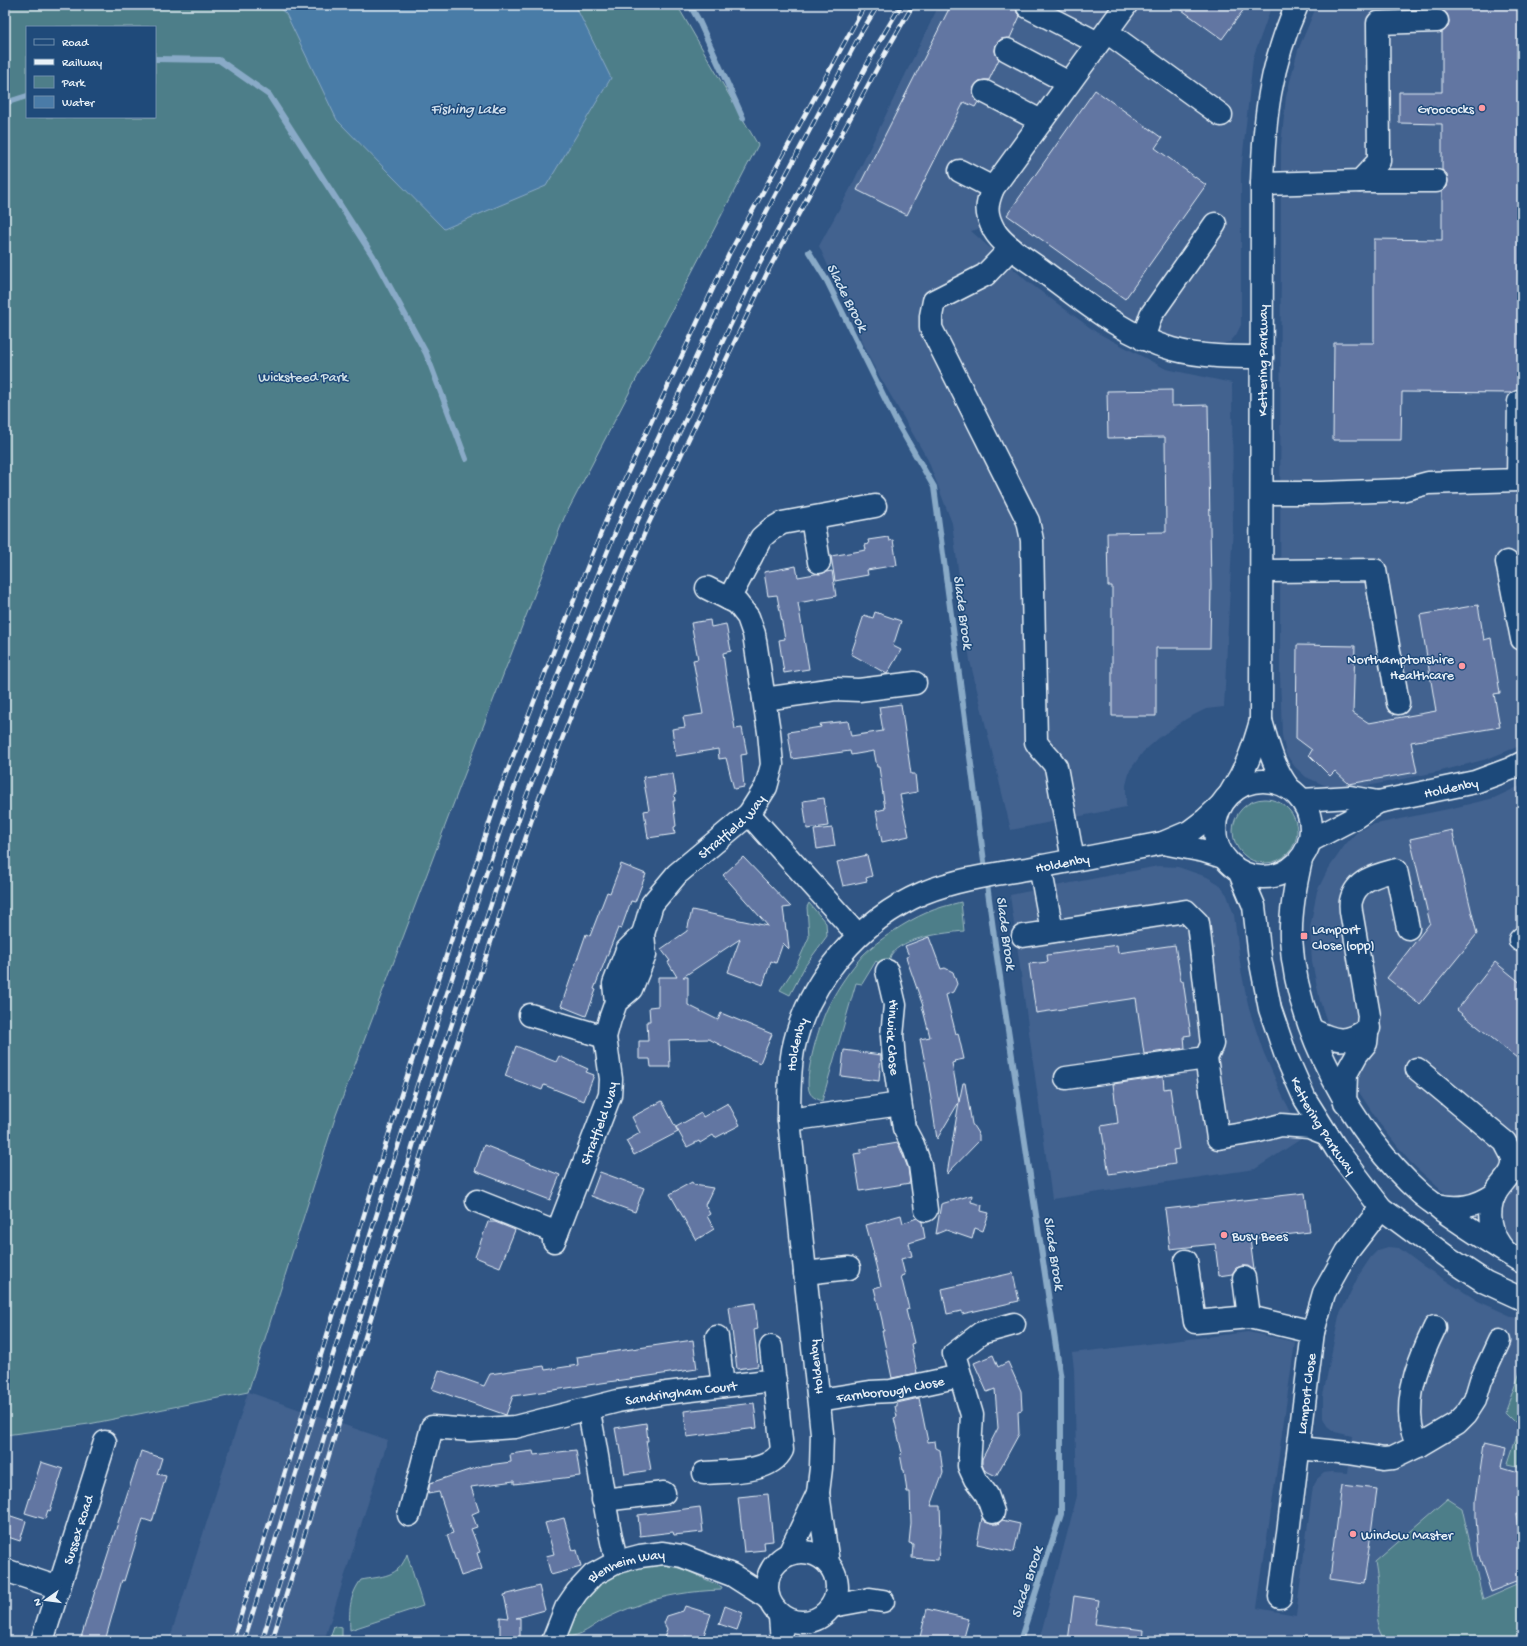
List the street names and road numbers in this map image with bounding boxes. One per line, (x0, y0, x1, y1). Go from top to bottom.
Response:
street label: Kettering Parkway (1256, 304, 1273, 416)
street label: Holdenby (1423, 776, 1480, 803)
street label: Stratfield Way (696, 792, 770, 864)
street label: Holdenby (1034, 851, 1091, 878)
street label: Hinwick Close (881, 998, 902, 1077)
street label: Holdenby (784, 1016, 813, 1072)
street label: Kettering Parkway (1285, 1075, 1359, 1179)
street label: Stratfield Way (578, 1082, 622, 1168)
street label: Holdenby (806, 1339, 829, 1395)
street label: Lamport Close (1294, 1352, 1321, 1435)
street label: Farnborough Close (834, 1374, 947, 1408)
street label: Sandringham Court (624, 1378, 739, 1411)
street label: Sussex Road (61, 1492, 99, 1567)
street label: Blenheim Way (584, 1547, 666, 1588)

